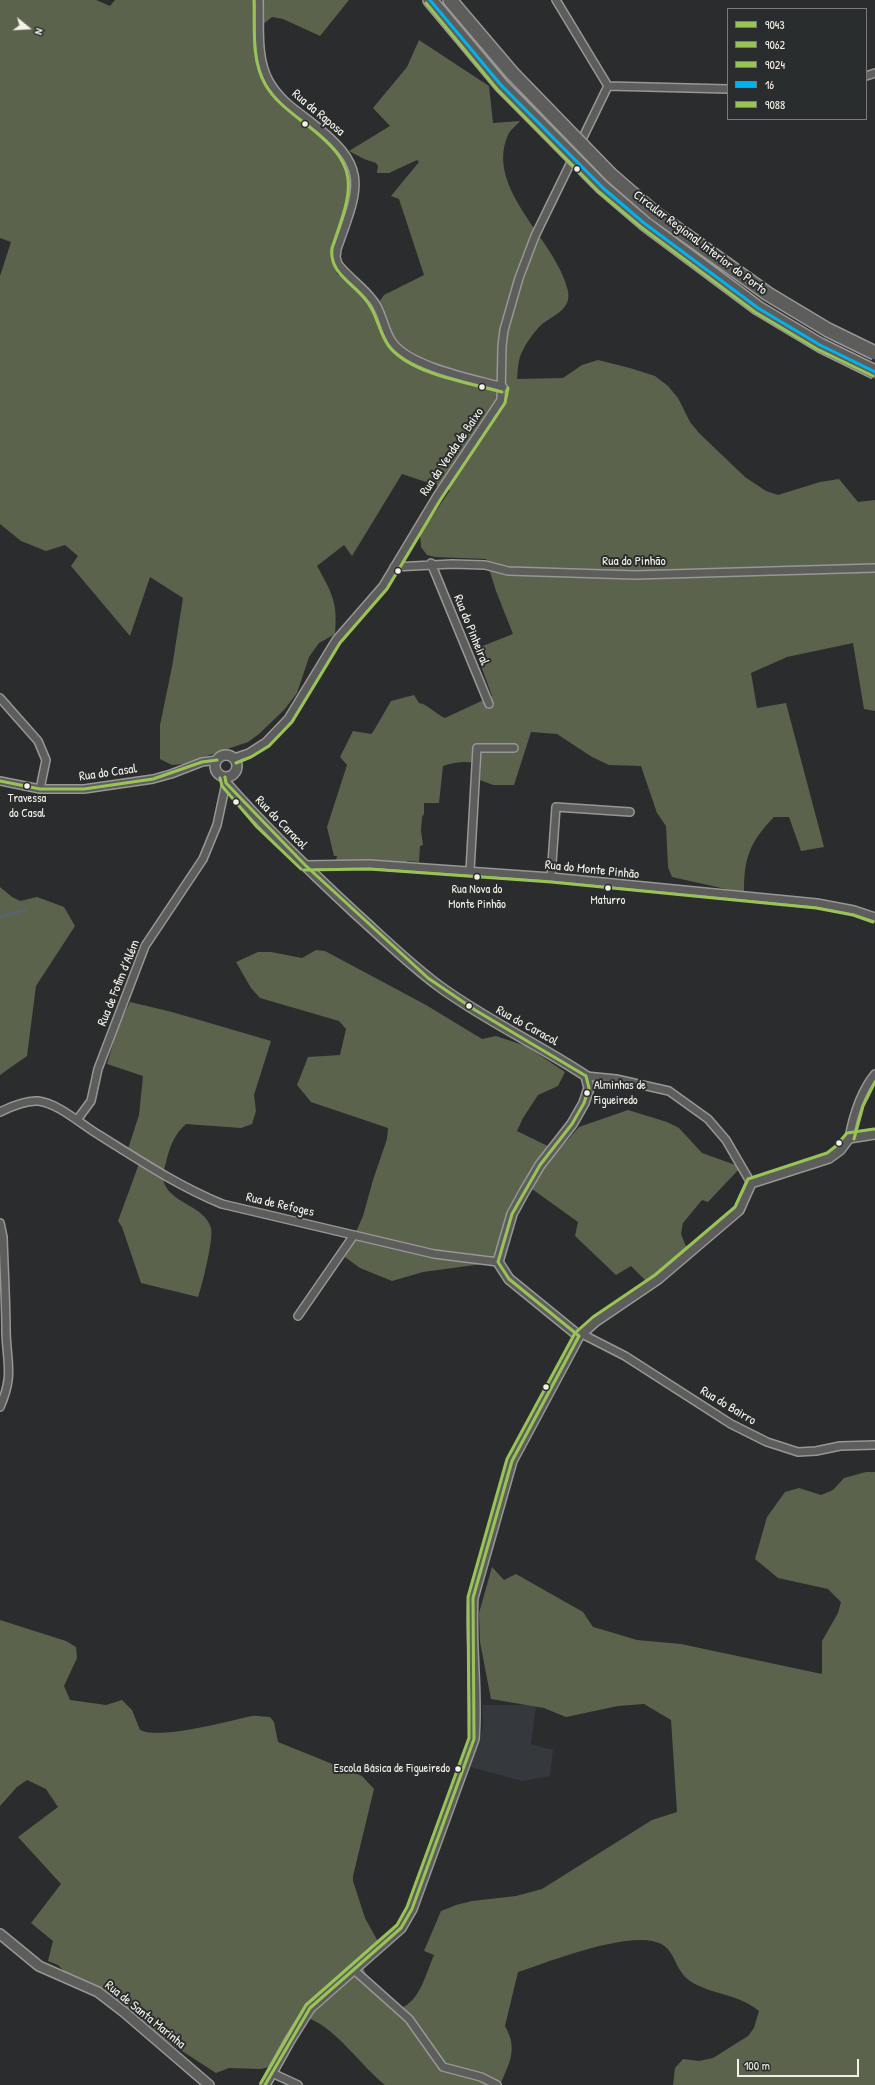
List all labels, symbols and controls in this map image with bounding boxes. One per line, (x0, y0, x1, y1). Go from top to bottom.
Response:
north arrow (8, 8, 48, 48)
legend (727, 8, 867, 120)
text: 9043 (765, 16, 785, 33)
text: N (32, 27, 47, 37)
text: 9062 (765, 36, 785, 53)
text: 9024 (765, 56, 785, 73)
text: 16 (765, 76, 774, 93)
street label: Rua da Raposa (288, 86, 348, 140)
text: 9088 (765, 96, 785, 113)
unlabelled marker (300, 119, 310, 129)
unlabelled marker (572, 164, 582, 174)
street label: Circular Regional Interior do Porto (630, 188, 770, 298)
unlabelled marker (477, 382, 487, 392)
street label: Rua da Venda de Baixo (417, 405, 487, 499)
street label: Rua do Pinhão (602, 554, 666, 570)
unlabelled marker (393, 566, 403, 576)
street label: Rua do Pinheiral (450, 592, 492, 668)
street label: Rua do Casal (78, 761, 138, 785)
marker: Travessa do Casal (22, 781, 32, 791)
place label: Travessa do Casal (8, 792, 46, 820)
street label: Rua do Caracol (252, 793, 310, 853)
unlabelled marker (231, 797, 241, 807)
street label: Rua do Monte Pinhão (544, 857, 640, 883)
marker: Rua Nova do Monte Pinhão (472, 872, 482, 882)
place label: Rua Nova do Monte Pinhão (448, 883, 506, 911)
marker: Maturro (603, 883, 613, 893)
place label: Maturro (591, 894, 625, 908)
street label: Rua de Fofim d´Além (95, 938, 143, 1028)
unlabelled marker (464, 1001, 474, 1011)
street label: Rua do Caracol (493, 1003, 561, 1049)
place label: Alminhas de Figueiredo (594, 1079, 646, 1107)
marker: Alminhas de Figueiredo (582, 1088, 592, 1098)
unlabelled marker (834, 1138, 844, 1148)
street label: Rua de Refoges (244, 1190, 316, 1220)
unlabelled marker (541, 1382, 551, 1392)
street label: Rua do Bairro (697, 1383, 759, 1429)
place label: Escola Básica de Figueiredo (334, 1762, 450, 1776)
marker: Escola Básica de Figueiredo (453, 1764, 463, 1774)
street label: Rua de Santa Marinha (102, 1978, 188, 2052)
scale bar (739, 2051, 861, 2077)
text: 100 m (744, 2057, 770, 2074)

